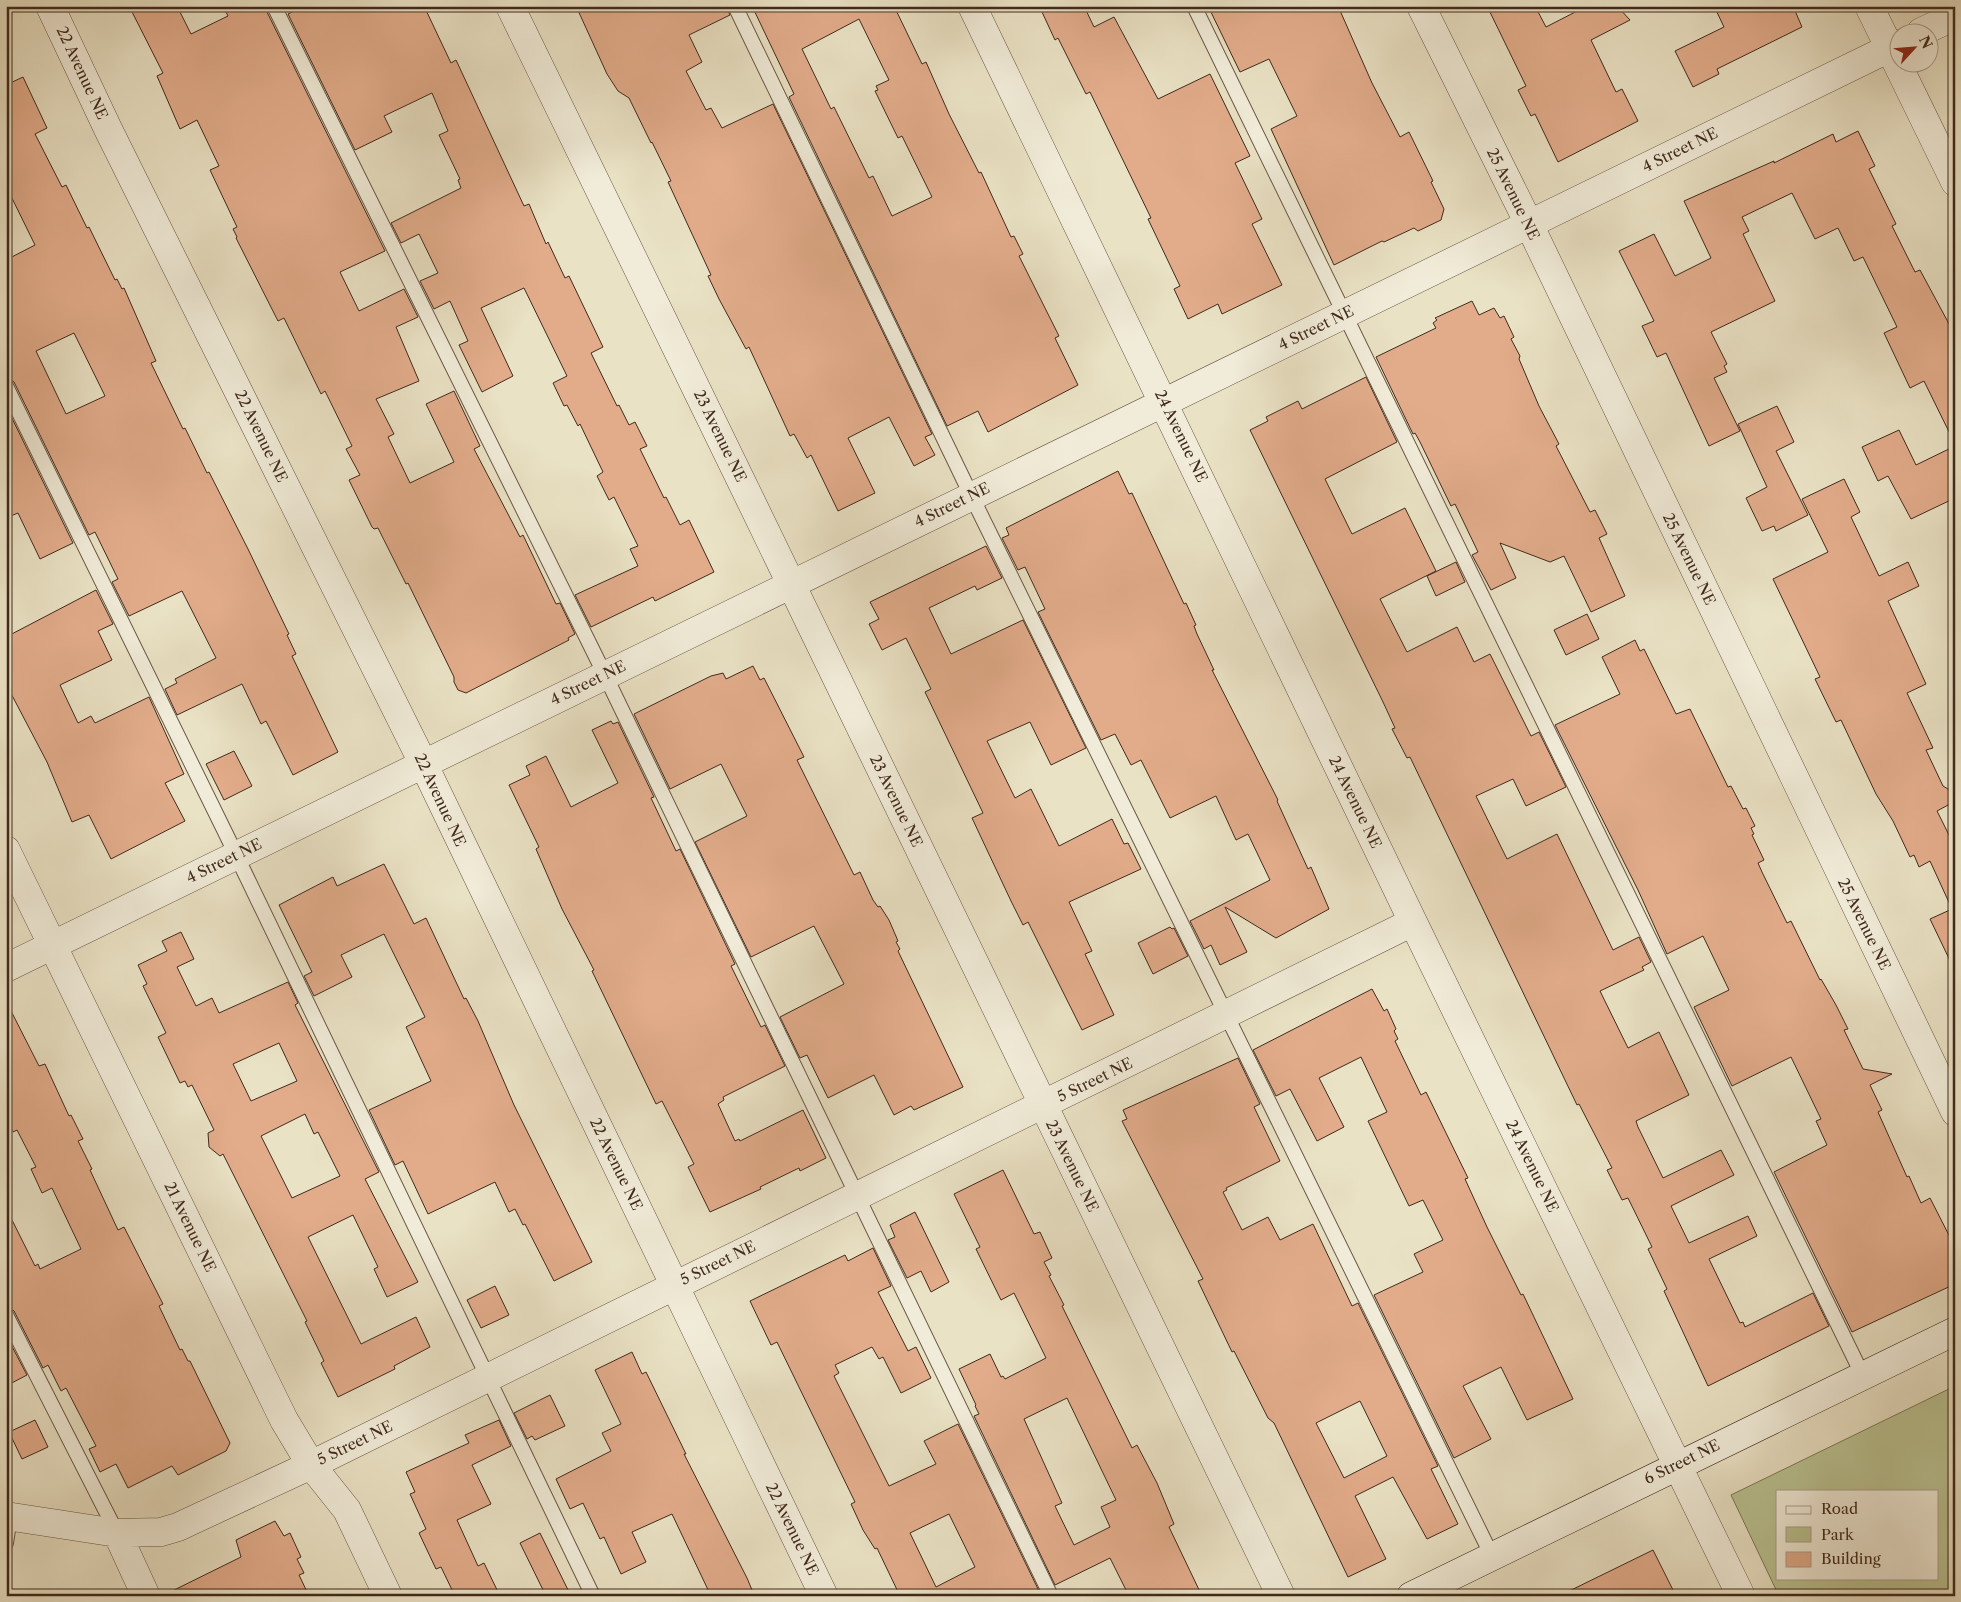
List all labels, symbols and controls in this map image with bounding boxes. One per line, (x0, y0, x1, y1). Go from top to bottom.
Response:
north arrow (1888, 22, 1938, 72)
street label: 22 Avenue NE (53, 23, 112, 122)
text: N (1915, 33, 1936, 52)
street label: 4 Street NE (1639, 123, 1721, 176)
street label: 25 Avenue NE (1483, 145, 1544, 243)
street label: 4 Street NE (1275, 301, 1357, 354)
street label: 22 Avenue NE (231, 386, 292, 485)
street label: 24 Avenue NE (1151, 386, 1212, 485)
street label: 23 Avenue NE (690, 387, 751, 485)
street label: 4 Street NE (911, 478, 993, 531)
street label: 25 Avenue NE (1659, 510, 1720, 608)
street label: 4 Street NE (547, 656, 629, 709)
street label: 22 Avenue NE (411, 750, 470, 849)
street label: 23 Avenue NE (866, 752, 927, 850)
street label: 24 Avenue NE (1325, 752, 1386, 851)
street label: 4 Street NE (183, 834, 265, 887)
street label: 25 Avenue NE (1834, 875, 1895, 973)
street label: 5 Street NE (1054, 1053, 1136, 1106)
street label: 22 Avenue NE (586, 1114, 647, 1213)
street label: 24 Avenue NE (1502, 1116, 1563, 1215)
street label: 23 Avenue NE (1042, 1117, 1103, 1215)
street label: 21 Avenue NE (160, 1178, 221, 1275)
street label: 5 Street NE (677, 1236, 759, 1289)
street label: 5 Street NE (314, 1416, 396, 1469)
street label: 6 Street NE (1641, 1435, 1723, 1488)
street label: 22 Avenue NE (762, 1479, 823, 1578)
legend (1776, 1490, 1938, 1580)
text: Road (1821, 1499, 1858, 1518)
text: Park (1821, 1525, 1855, 1544)
text: Building (1821, 1549, 1881, 1568)

